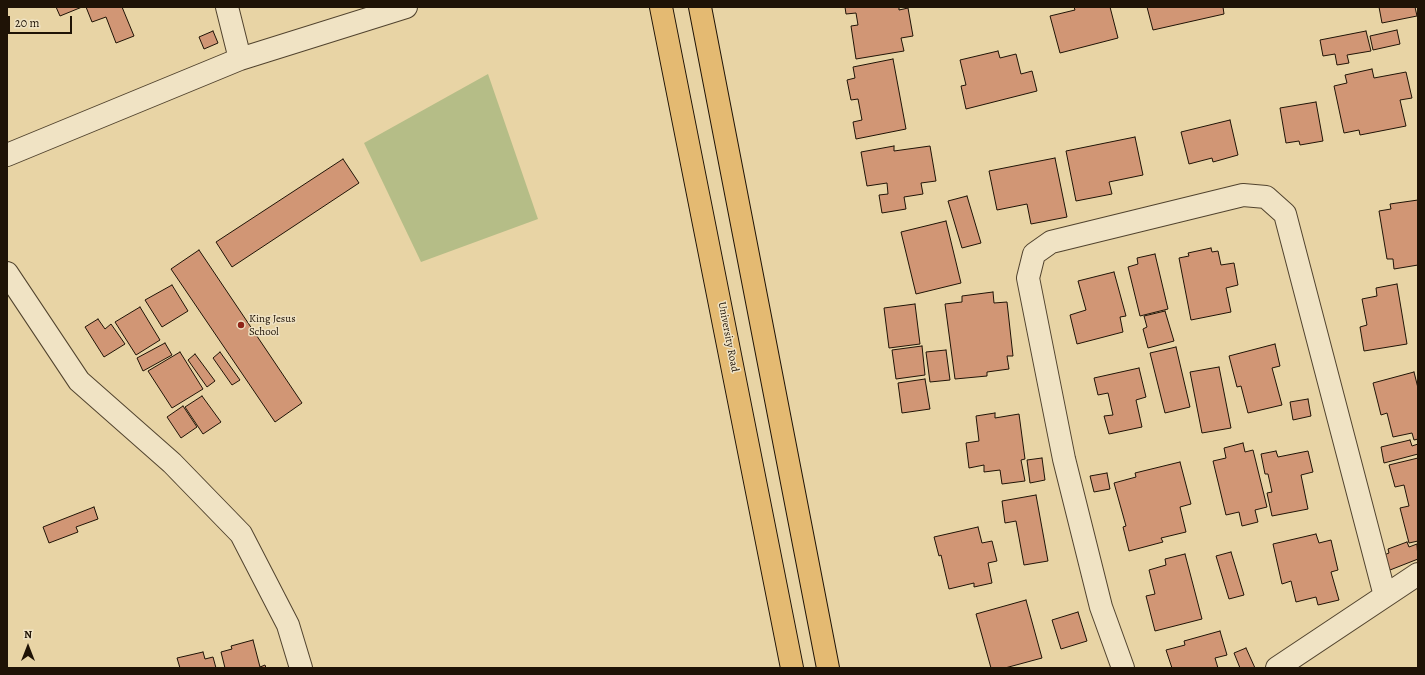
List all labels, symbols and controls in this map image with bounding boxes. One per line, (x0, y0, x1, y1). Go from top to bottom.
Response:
scale bar (10, 8, 74, 34)
text: 20 m (15, 15, 39, 31)
street label: University Road (715, 301, 741, 373)
place label: King Jesus School (249, 312, 296, 338)
marker: King Jesus School (236, 320, 246, 330)
north arrow (8, 627, 48, 667)
text: N (24, 627, 32, 642)

